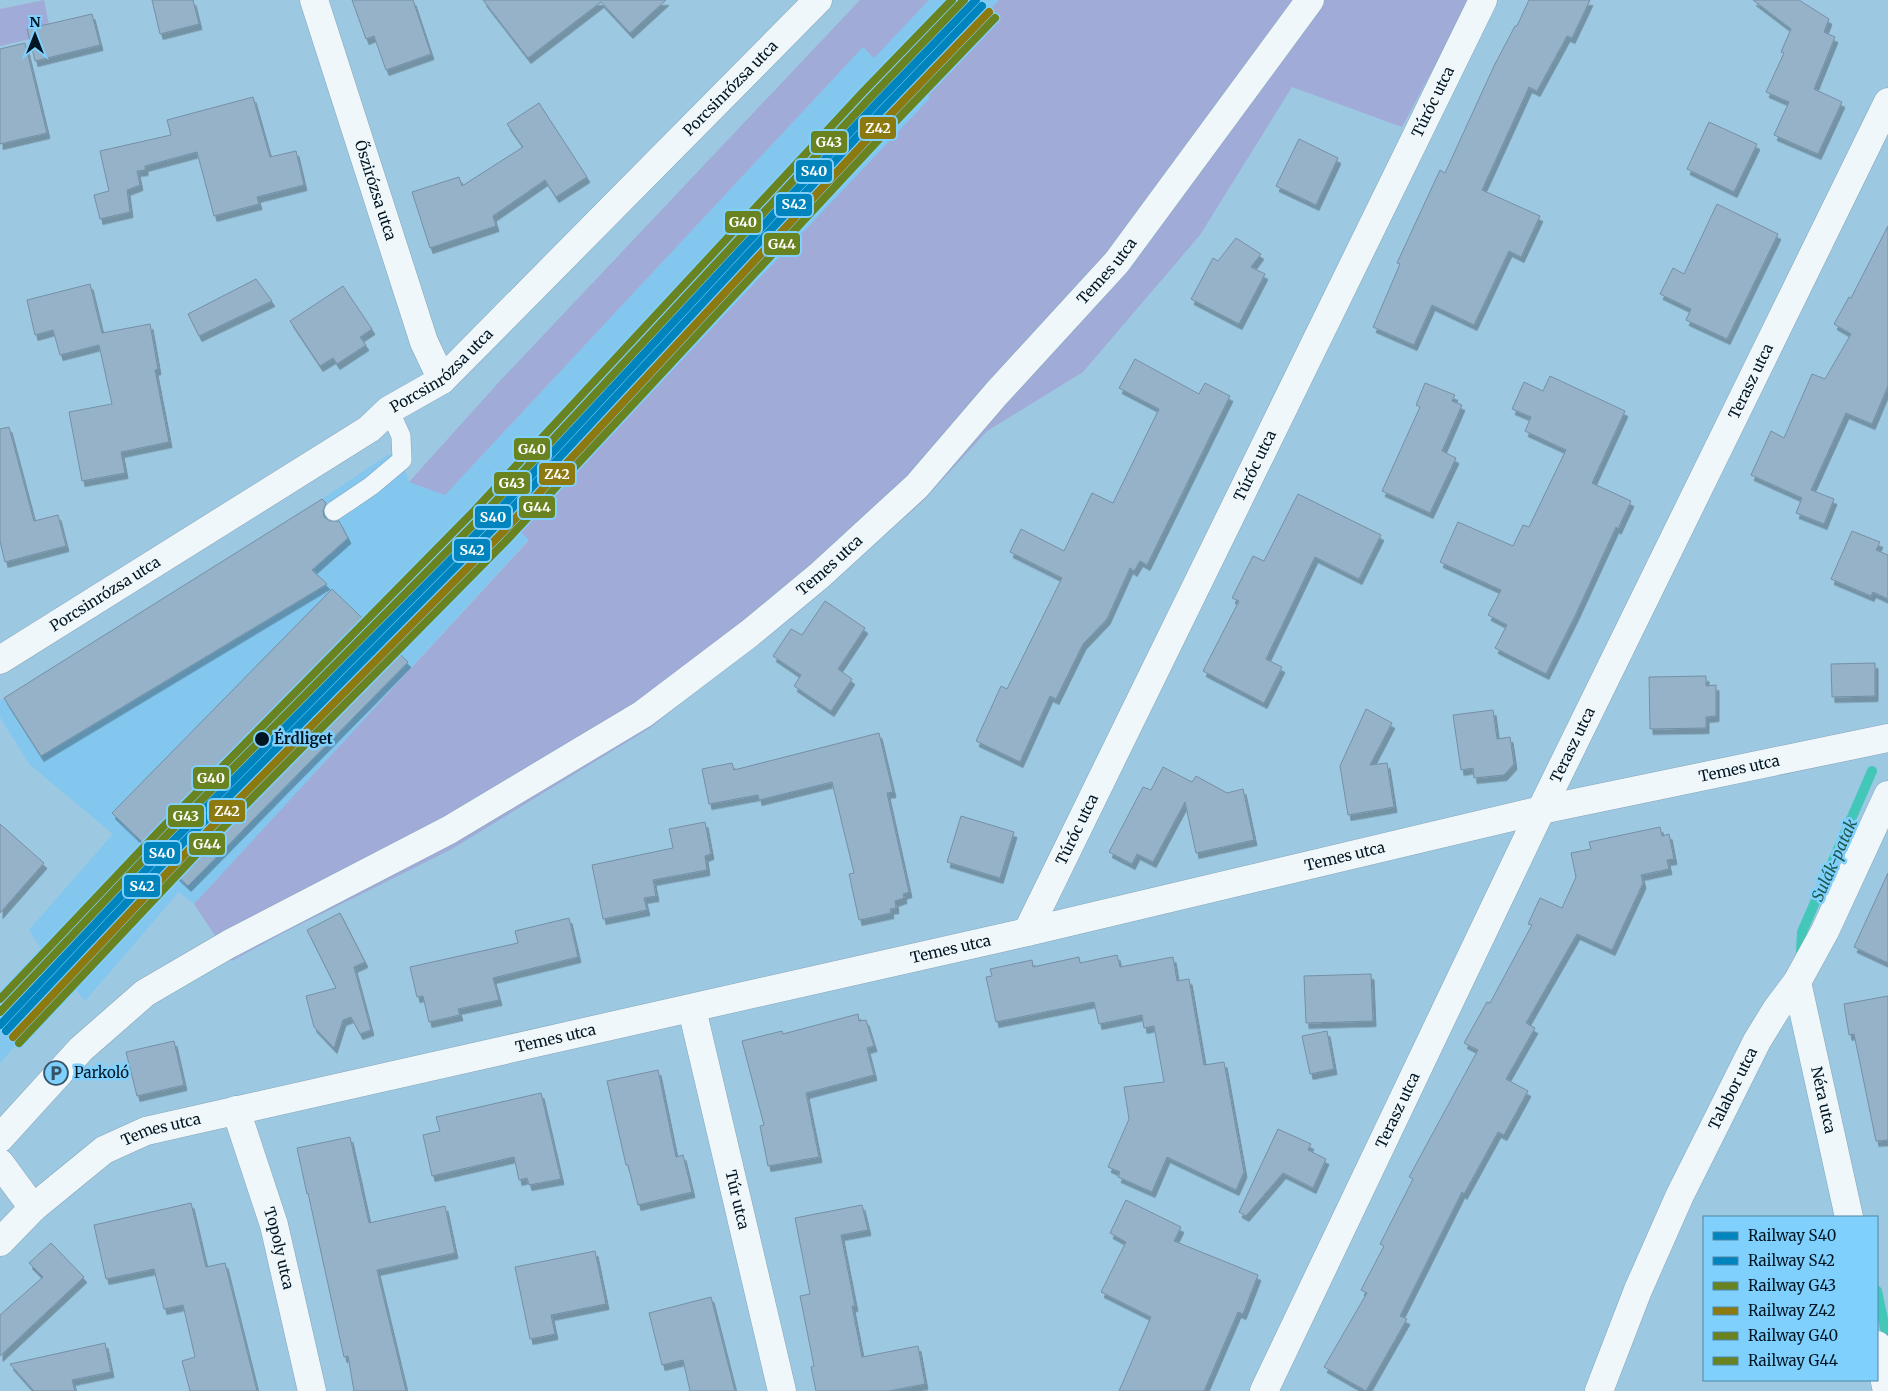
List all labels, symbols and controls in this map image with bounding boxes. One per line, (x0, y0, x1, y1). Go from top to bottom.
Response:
north arrow (10, 10, 60, 60)
text: N (29, 13, 41, 31)
street label: Porcsinrózsa utca (679, 36, 782, 140)
street label: Túróc utca (1407, 63, 1458, 140)
line badge: Z42 (859, 116, 897, 140)
text: Z42 (865, 119, 891, 137)
line badge: G43 (810, 130, 848, 154)
text: G43 (816, 133, 842, 151)
street label: Őszirózsa utca (351, 137, 401, 243)
line badge: S40 (795, 159, 833, 183)
text: S40 (801, 162, 827, 180)
line badge: S42 (775, 193, 813, 217)
text: S42 (781, 195, 807, 213)
line badge: G40 (724, 210, 762, 234)
text: G40 (729, 213, 757, 231)
line badge: G44 (763, 232, 801, 256)
street label: Temes utca (1073, 234, 1141, 308)
text: G44 (768, 235, 796, 253)
street label: Porcsinrózsa utca (386, 324, 497, 417)
street label: Terasz utca (1724, 340, 1777, 422)
street label: Túróc utca (1229, 427, 1280, 504)
line badge: G40 (513, 437, 551, 461)
text: G40 (518, 440, 546, 458)
line badge: Z42 (538, 462, 576, 486)
text: Z42 (544, 465, 570, 483)
line badge: G43 (493, 471, 531, 495)
text: G43 (499, 474, 525, 492)
line badge: G44 (518, 495, 556, 519)
text: G44 (523, 498, 551, 516)
line badge: S40 (474, 505, 512, 529)
text: S40 (480, 508, 506, 526)
street label: Temes utca (792, 531, 866, 600)
line badge: S42 (453, 538, 491, 562)
text: S42 (459, 541, 485, 559)
street label: Porcsinrózsa utca (46, 552, 164, 636)
street label: Terasz utca (1546, 704, 1599, 786)
place label: Érdliget (274, 728, 333, 748)
marker: Érdliget (253, 730, 271, 748)
street label: Temes utca (1697, 751, 1781, 786)
line badge: G40 (192, 766, 230, 790)
text: G40 (197, 769, 225, 787)
street label: Túróc utca (1051, 791, 1102, 868)
line badge: Z42 (208, 799, 246, 823)
text: Z42 (214, 802, 240, 820)
line badge: G43 (167, 804, 205, 828)
text: G43 (173, 807, 199, 825)
water label: Sulák-patak (1807, 816, 1861, 904)
line badge: G44 (188, 832, 226, 856)
text: G44 (193, 835, 221, 853)
street label: Temes utca (1303, 837, 1387, 875)
line badge: S40 (143, 841, 181, 865)
text: S40 (149, 844, 175, 862)
line badge: S42 (123, 874, 161, 898)
text: S42 (129, 877, 155, 895)
street label: Temes utca (908, 930, 993, 967)
street label: Temes utca (513, 1020, 597, 1056)
street label: Talabor utca (1704, 1044, 1761, 1133)
parking icon: Parkoló (43, 1060, 69, 1086)
place label: Parkoló (74, 1063, 129, 1082)
street label: Néra utca (1807, 1065, 1840, 1135)
street label: Terasz utca (1371, 1069, 1424, 1151)
street label: Temes utca (118, 1109, 202, 1150)
street label: Túr utca (721, 1168, 754, 1231)
street label: Topoly utca (260, 1205, 298, 1291)
legend (1703, 1216, 1878, 1381)
text: Railway S40 (1748, 1226, 1836, 1245)
text: Railway S42 (1748, 1251, 1835, 1270)
text: Railway G43 (1748, 1276, 1836, 1295)
text: Railway Z42 (1748, 1301, 1836, 1320)
text: Railway G40 (1748, 1326, 1838, 1345)
text: Railway G44 (1748, 1351, 1838, 1370)

